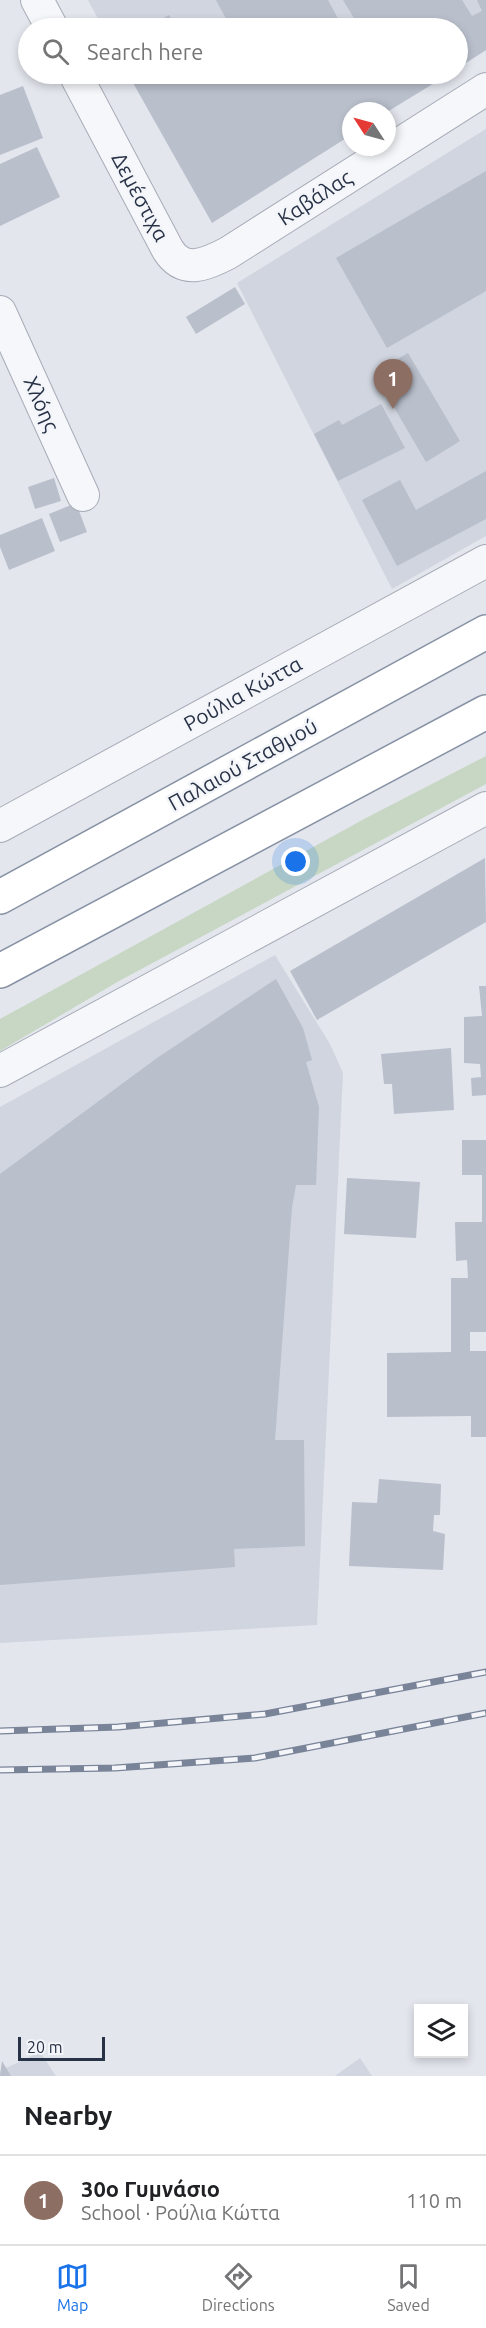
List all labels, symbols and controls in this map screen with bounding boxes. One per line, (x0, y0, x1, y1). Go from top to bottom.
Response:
search box (18, 18, 468, 84)
icon: search (39, 35, 72, 68)
text: Search here (87, 39, 203, 64)
north arrow (342, 102, 396, 156)
street label: Δεμέστιχα (108, 148, 174, 245)
street label: Καβάλας (273, 164, 356, 230)
pin: 1 (374, 360, 412, 409)
street label: Χλόης (19, 372, 65, 435)
street label: Ρούλια Κώττα (179, 651, 306, 735)
street label: Παλαιού Σταθμού (164, 713, 321, 815)
your location (281, 847, 310, 876)
map controls (414, 2004, 468, 2058)
button: layers (414, 2004, 468, 2058)
scale bar (18, 2034, 105, 2062)
text: 20 m (27, 2038, 63, 2056)
text: Nearby (24, 2101, 112, 2130)
text: 30ο Γυμνάσιο (81, 2176, 220, 2201)
text: 1 (38, 2189, 49, 2212)
text: 110 m (406, 2189, 462, 2212)
text: School · Ρούλια Κώττα (81, 2201, 280, 2224)
tab: Map (56, 2260, 89, 2314)
tab: Directions (202, 2260, 275, 2314)
tab: Saved (387, 2260, 430, 2314)

